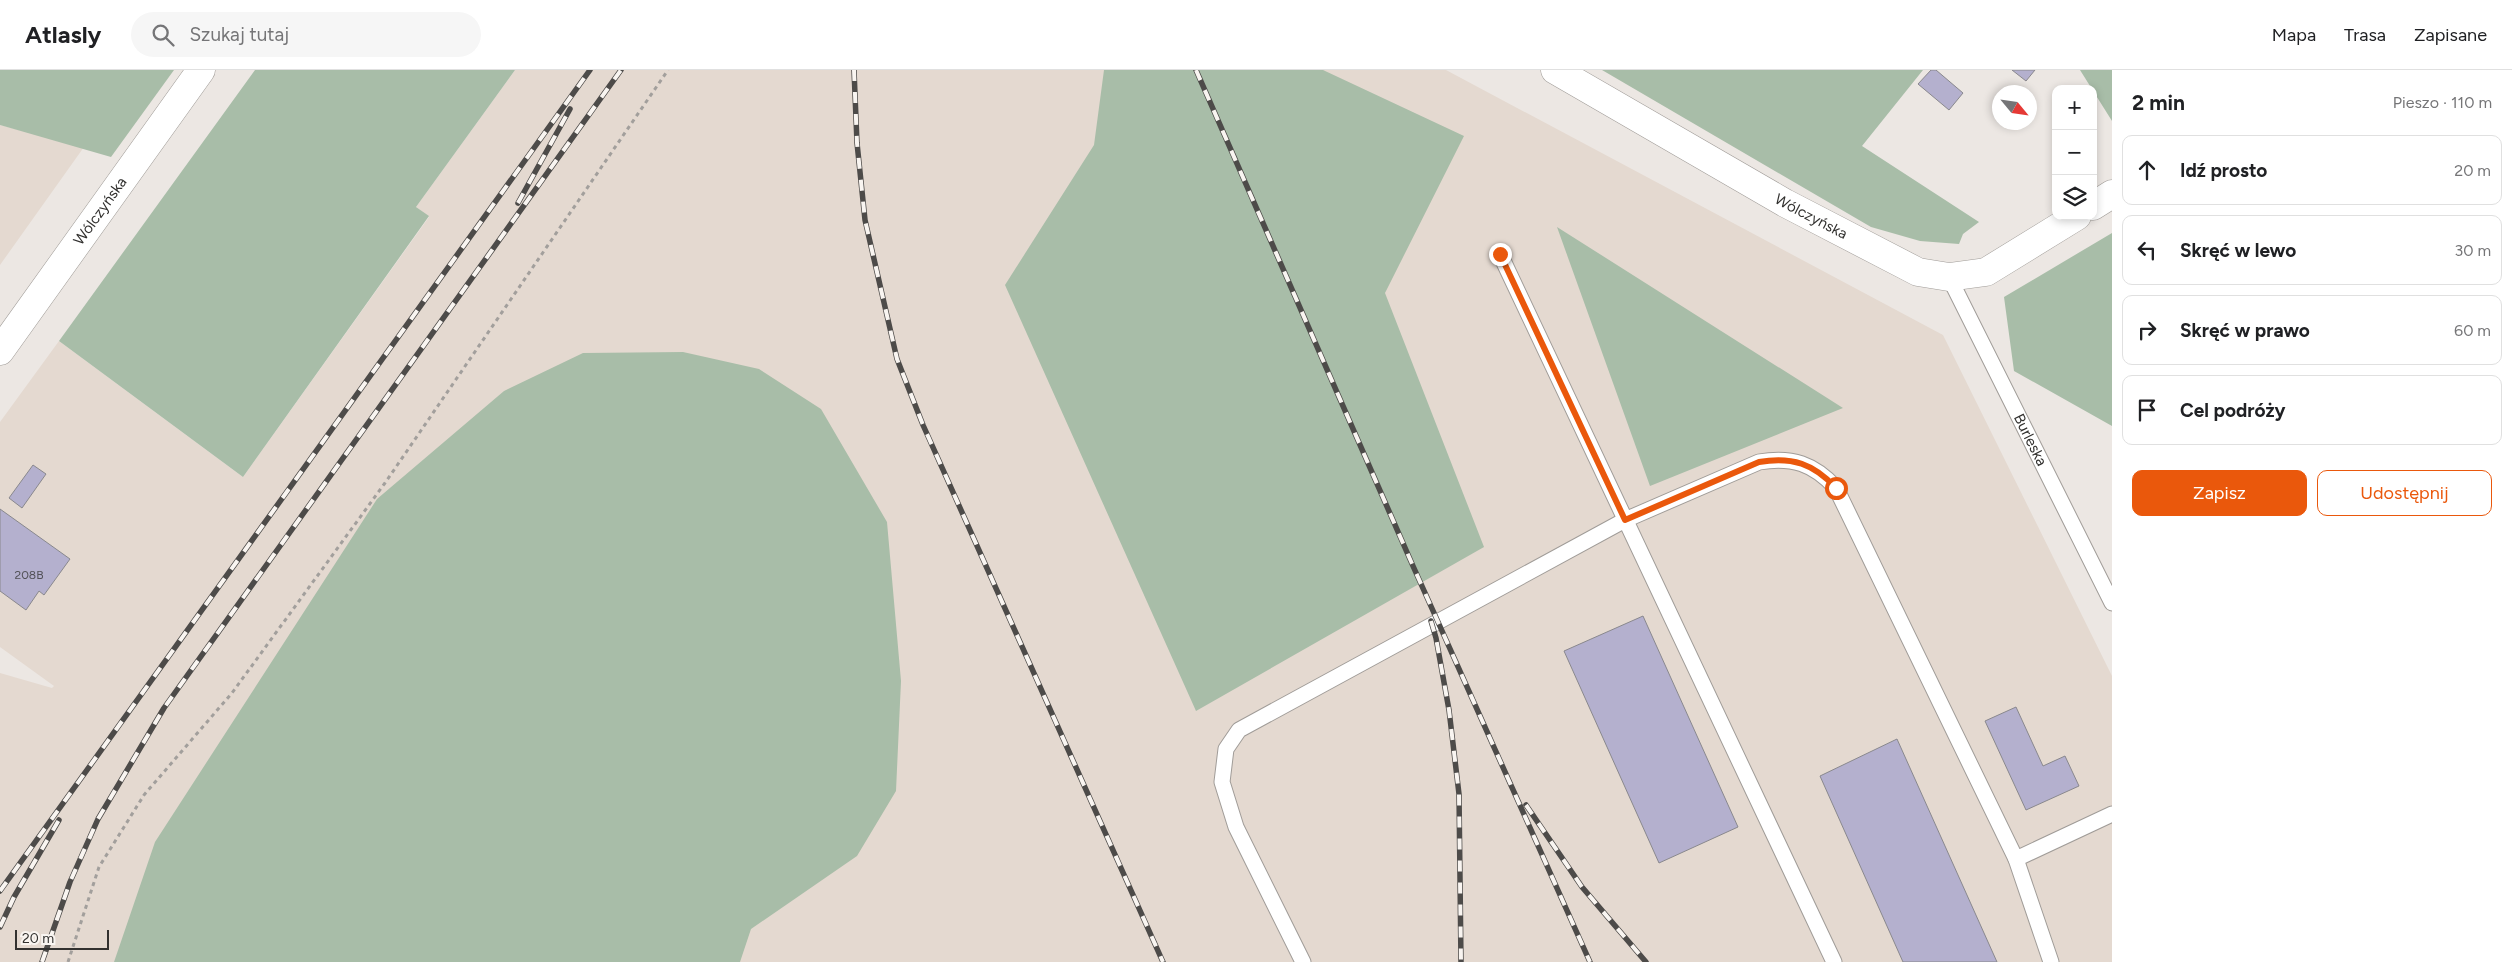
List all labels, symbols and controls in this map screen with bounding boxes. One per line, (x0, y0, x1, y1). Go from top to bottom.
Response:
search box (131, 12, 481, 57)
text: Atlasly (25, 20, 101, 49)
icon: search (149, 21, 177, 49)
text: Szukaj tutaj (189, 23, 289, 46)
text: Mapa (2272, 24, 2316, 46)
text: Trasa (2344, 24, 2386, 46)
text: Zapisane (2414, 24, 2487, 46)
north arrow (1992, 85, 2037, 130)
map controls (2052, 85, 2097, 220)
button: + (2052, 85, 2097, 130)
text: 2 min (2132, 90, 2185, 115)
text: Pieszo · 110 m (2393, 93, 2492, 112)
button: − (2052, 130, 2097, 175)
icon: ahead (2133, 156, 2161, 184)
text: Idź prosto (2180, 159, 2267, 182)
text: 20 m (2454, 161, 2491, 180)
street label: Wólczyńska (70, 174, 130, 249)
button: layers (2052, 175, 2097, 220)
street label: Wólczyńska (1772, 190, 1850, 243)
icon: left (2133, 236, 2161, 264)
text: Skręć w lewo (2180, 239, 2296, 262)
text: 30 m (2454, 241, 2491, 260)
route end (1489, 243, 1512, 266)
icon: right (2133, 316, 2161, 344)
text: Skręć w prawo (2180, 319, 2310, 342)
text: 60 m (2454, 321, 2491, 340)
icon: arrive (2133, 396, 2161, 424)
text: Cel podróży (2180, 399, 2286, 422)
street label: Burleska (2010, 411, 2051, 469)
button: Zapisz (2132, 470, 2307, 516)
button: Udostępnij (2317, 470, 2492, 516)
route start (1825, 477, 1848, 500)
house number: 208B (14, 568, 44, 582)
scale bar (15, 927, 109, 950)
text: 20 m (22, 930, 54, 947)

